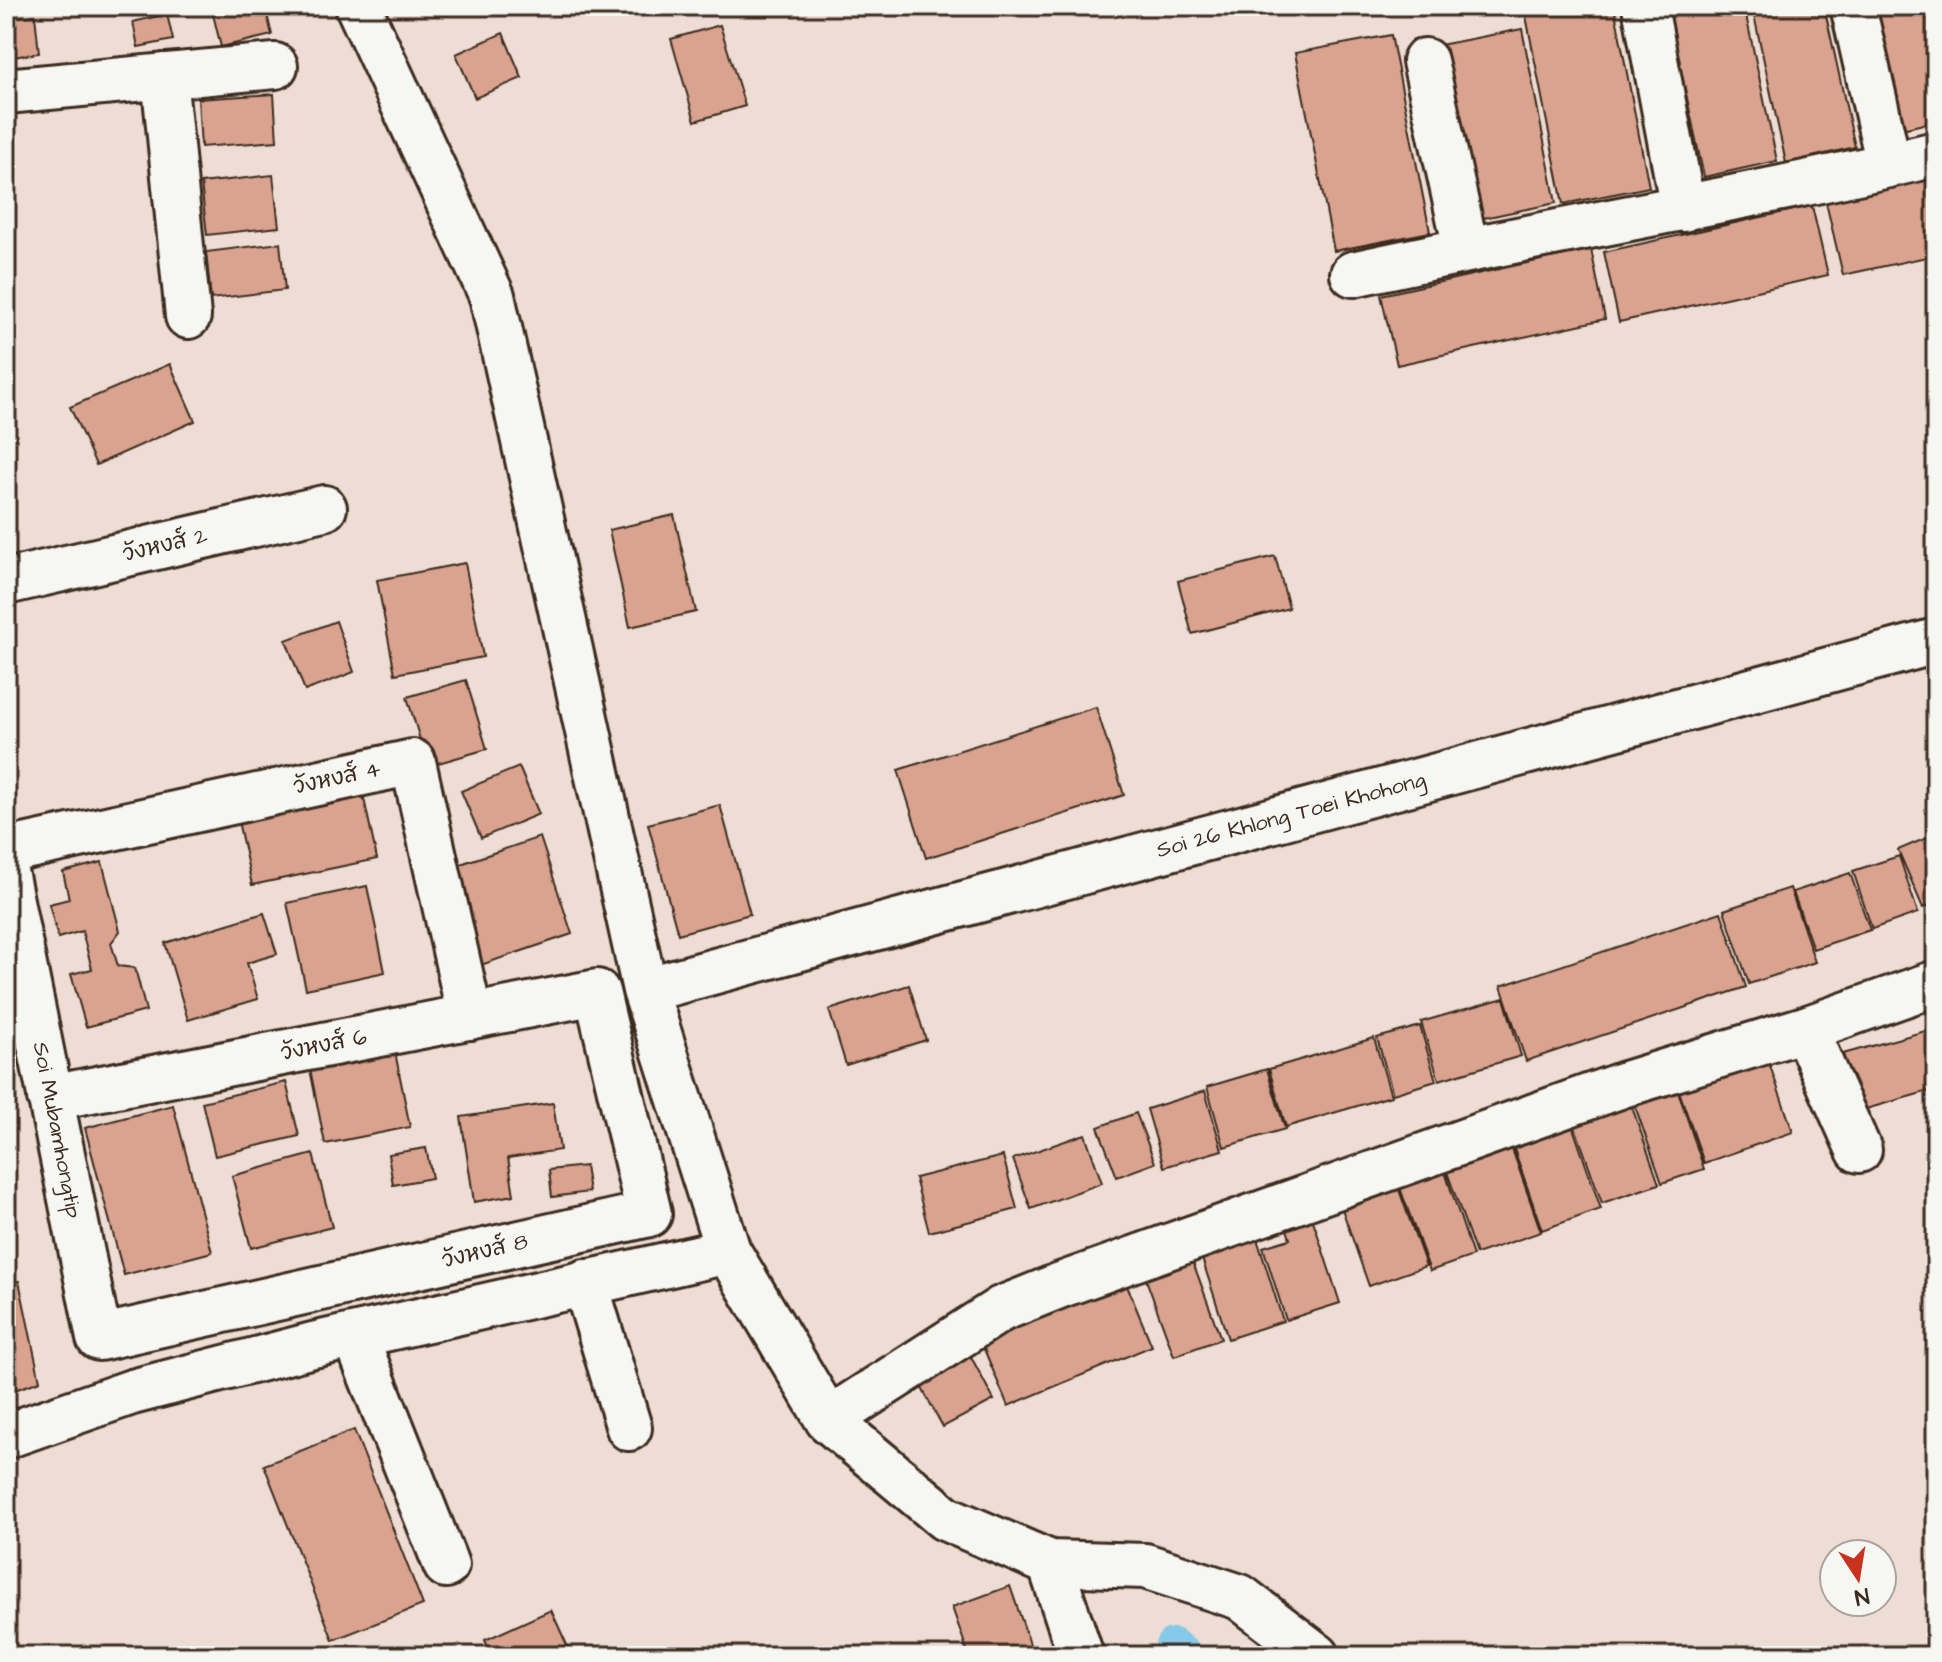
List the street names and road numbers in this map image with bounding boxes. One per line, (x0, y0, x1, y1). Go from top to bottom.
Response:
street label: วังหงส์ 2 (120, 520, 211, 570)
street label: วังหงส์ 4 (291, 754, 383, 802)
street label: Soi 26 Khlong Toei Khohong (1153, 764, 1429, 867)
street label: วังหงส์ 6 (278, 1021, 370, 1069)
street label: Soi Mubamhongtip (24, 1039, 89, 1221)
street label: วังหงส์ 8 (439, 1226, 531, 1276)

